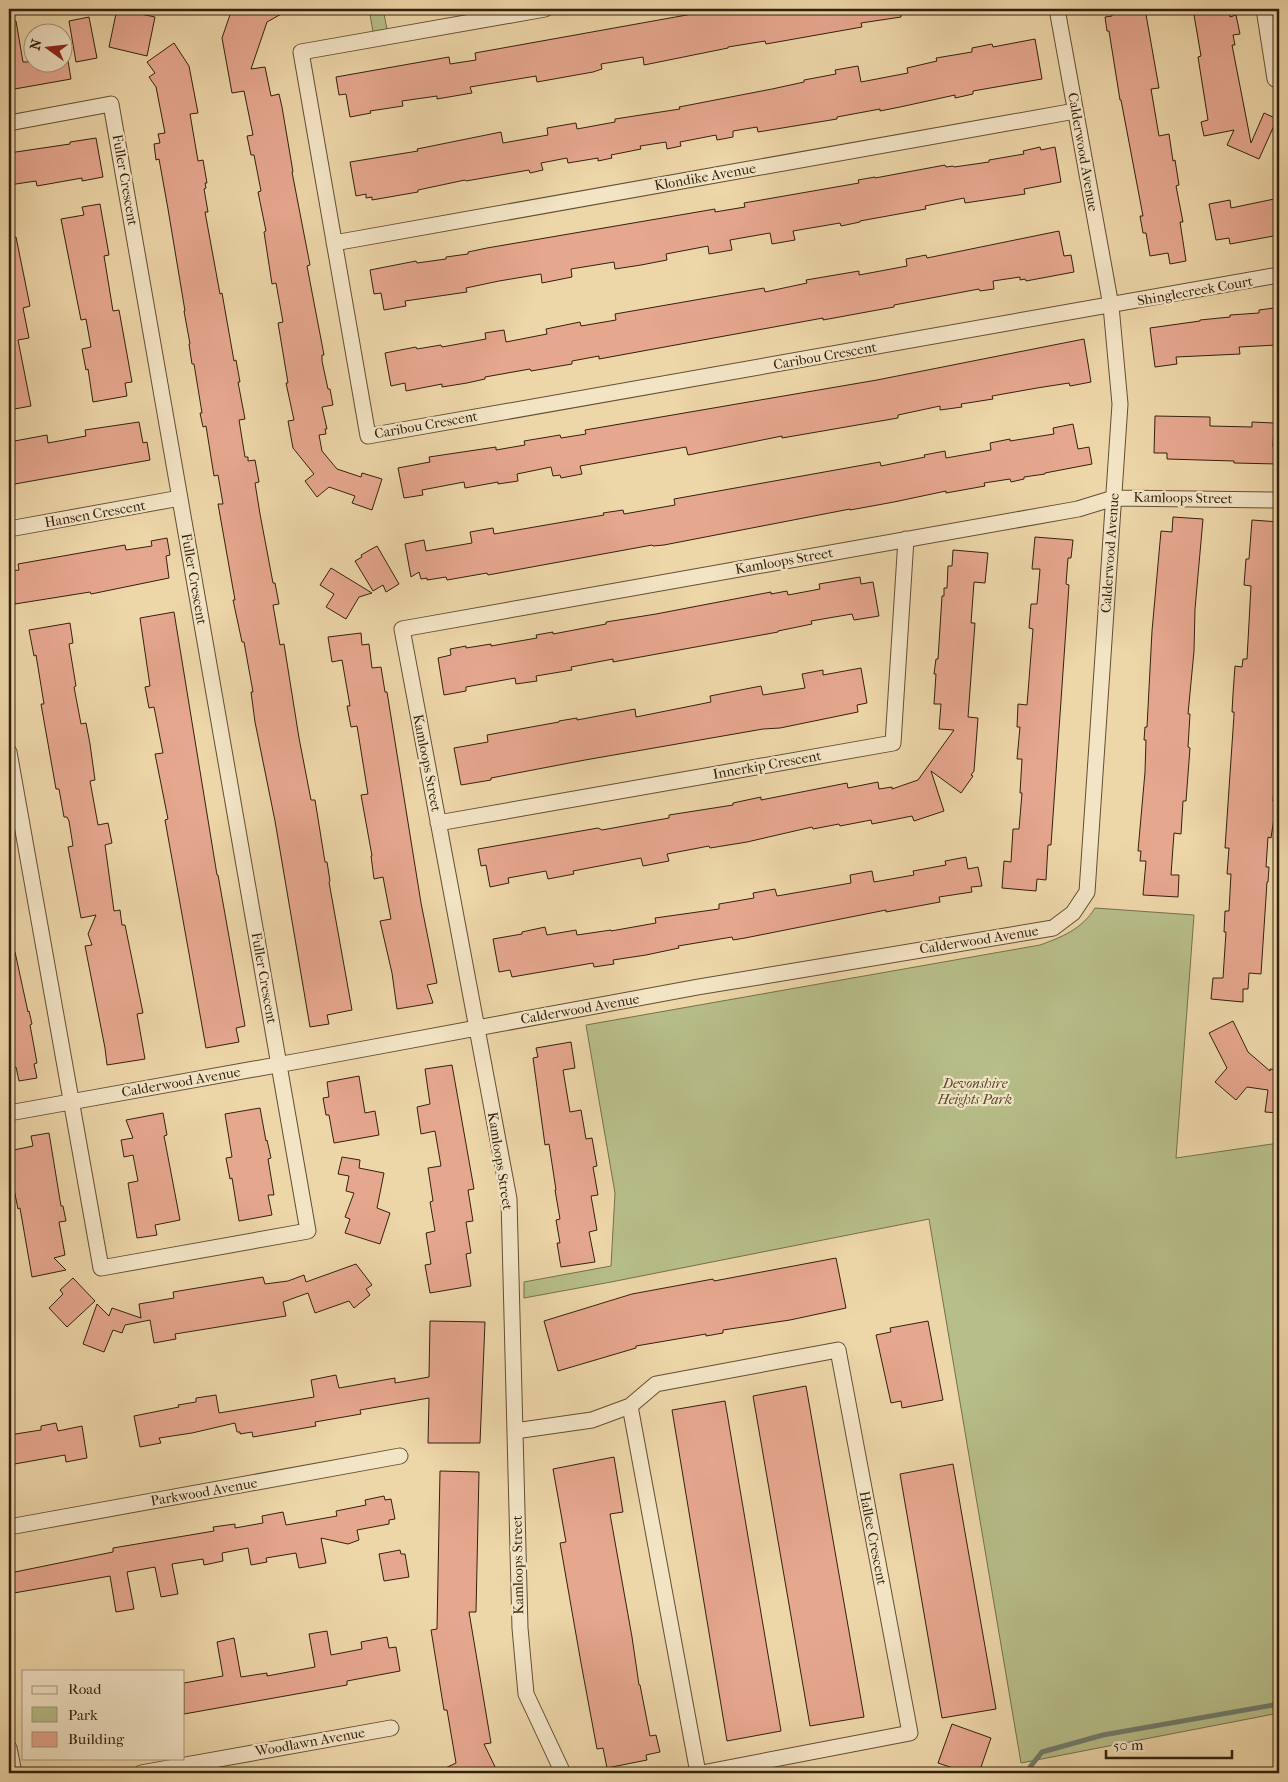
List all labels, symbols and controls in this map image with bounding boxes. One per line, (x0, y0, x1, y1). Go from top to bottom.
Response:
north arrow (22, 22, 72, 72)
text: N (26, 37, 46, 52)
street label: Calderwood Avenue (1064, 91, 1102, 213)
street label: Fuller Crescent (109, 133, 141, 227)
street label: Klondike Avenue (653, 160, 757, 194)
street label: Shinglecreek Court (1136, 272, 1254, 310)
street label: Caribou Crescent (772, 339, 878, 373)
street label: Caribou Crescent (373, 408, 479, 442)
street label: Kamloops Street (1133, 489, 1233, 507)
street label: Calderwood Avenue (1097, 492, 1123, 614)
street label: Hansen Crescent (43, 497, 147, 531)
street label: Fuller Crescent (178, 532, 210, 626)
street label: Kamloops Street (734, 544, 834, 578)
street label: Kamloops Street (409, 713, 445, 813)
street label: Innerkip Crescent (711, 747, 823, 783)
street label: Calderwood Avenue (918, 922, 1040, 958)
street label: Fuller Crescent (248, 931, 280, 1025)
street label: Calderwood Avenue (519, 990, 641, 1028)
street label: Calderwood Avenue (120, 1063, 242, 1101)
park label: Devonshire Heights Park (937, 1075, 1012, 1108)
street label: Kamloops Street (484, 1111, 516, 1211)
street label: Parkwood Avenue (149, 1474, 259, 1510)
street label: Hallee Crescent (856, 1490, 890, 1586)
street label: Kamloops Street (509, 1515, 527, 1615)
legend (22, 1670, 185, 1760)
text: Road (68, 1680, 102, 1698)
text: Park (68, 1706, 98, 1724)
street label: Woodlawn Avenue (253, 1724, 366, 1760)
scale bar (1106, 1727, 1232, 1759)
text: Building (68, 1730, 125, 1748)
text: 50 m (1113, 1736, 1144, 1754)

